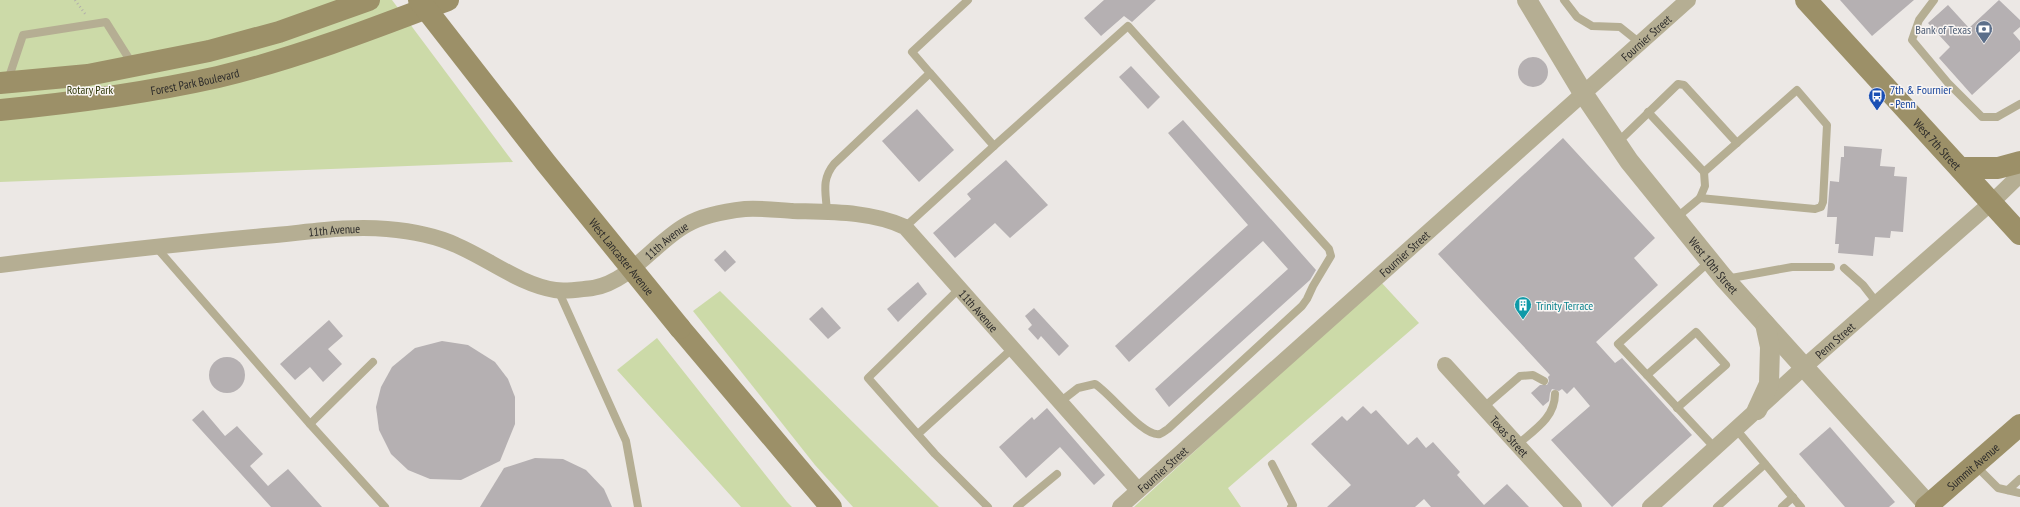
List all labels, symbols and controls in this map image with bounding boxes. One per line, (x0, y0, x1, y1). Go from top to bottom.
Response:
street label: Fournier Street (1618, 11, 1675, 64)
bank icon: Bank of Texas (1974, 19, 1994, 44)
place label: Bank of Texas (1915, 22, 1971, 37)
street label: Forest Park Boulevard (149, 65, 241, 98)
park label: Rotary Park (67, 82, 114, 97)
place label: 7th & Fournier - Penn (1890, 82, 1952, 111)
bus stop icon: 7th & Fournier - Penn (1867, 86, 1887, 111)
street label: West 7th Street (1911, 115, 1965, 173)
street label: West Lancaster Avenue (586, 215, 658, 298)
street label: 11th Avenue (641, 218, 691, 262)
street label: 11th Avenue (307, 220, 360, 239)
street label: Fournier Street (1376, 226, 1433, 280)
street label: West 10th Street (1686, 234, 1742, 297)
street label: 11th Avenue (956, 286, 1002, 335)
building icon: Trinity Terrace (1513, 295, 1533, 320)
place label: Trinity Terrace (1536, 298, 1593, 313)
street label: Penn Street (1812, 318, 1858, 362)
street label: Texas Street (1487, 412, 1532, 460)
street label: Summit Avenue (1943, 439, 2002, 493)
street label: Fournier Street (1134, 442, 1191, 495)

